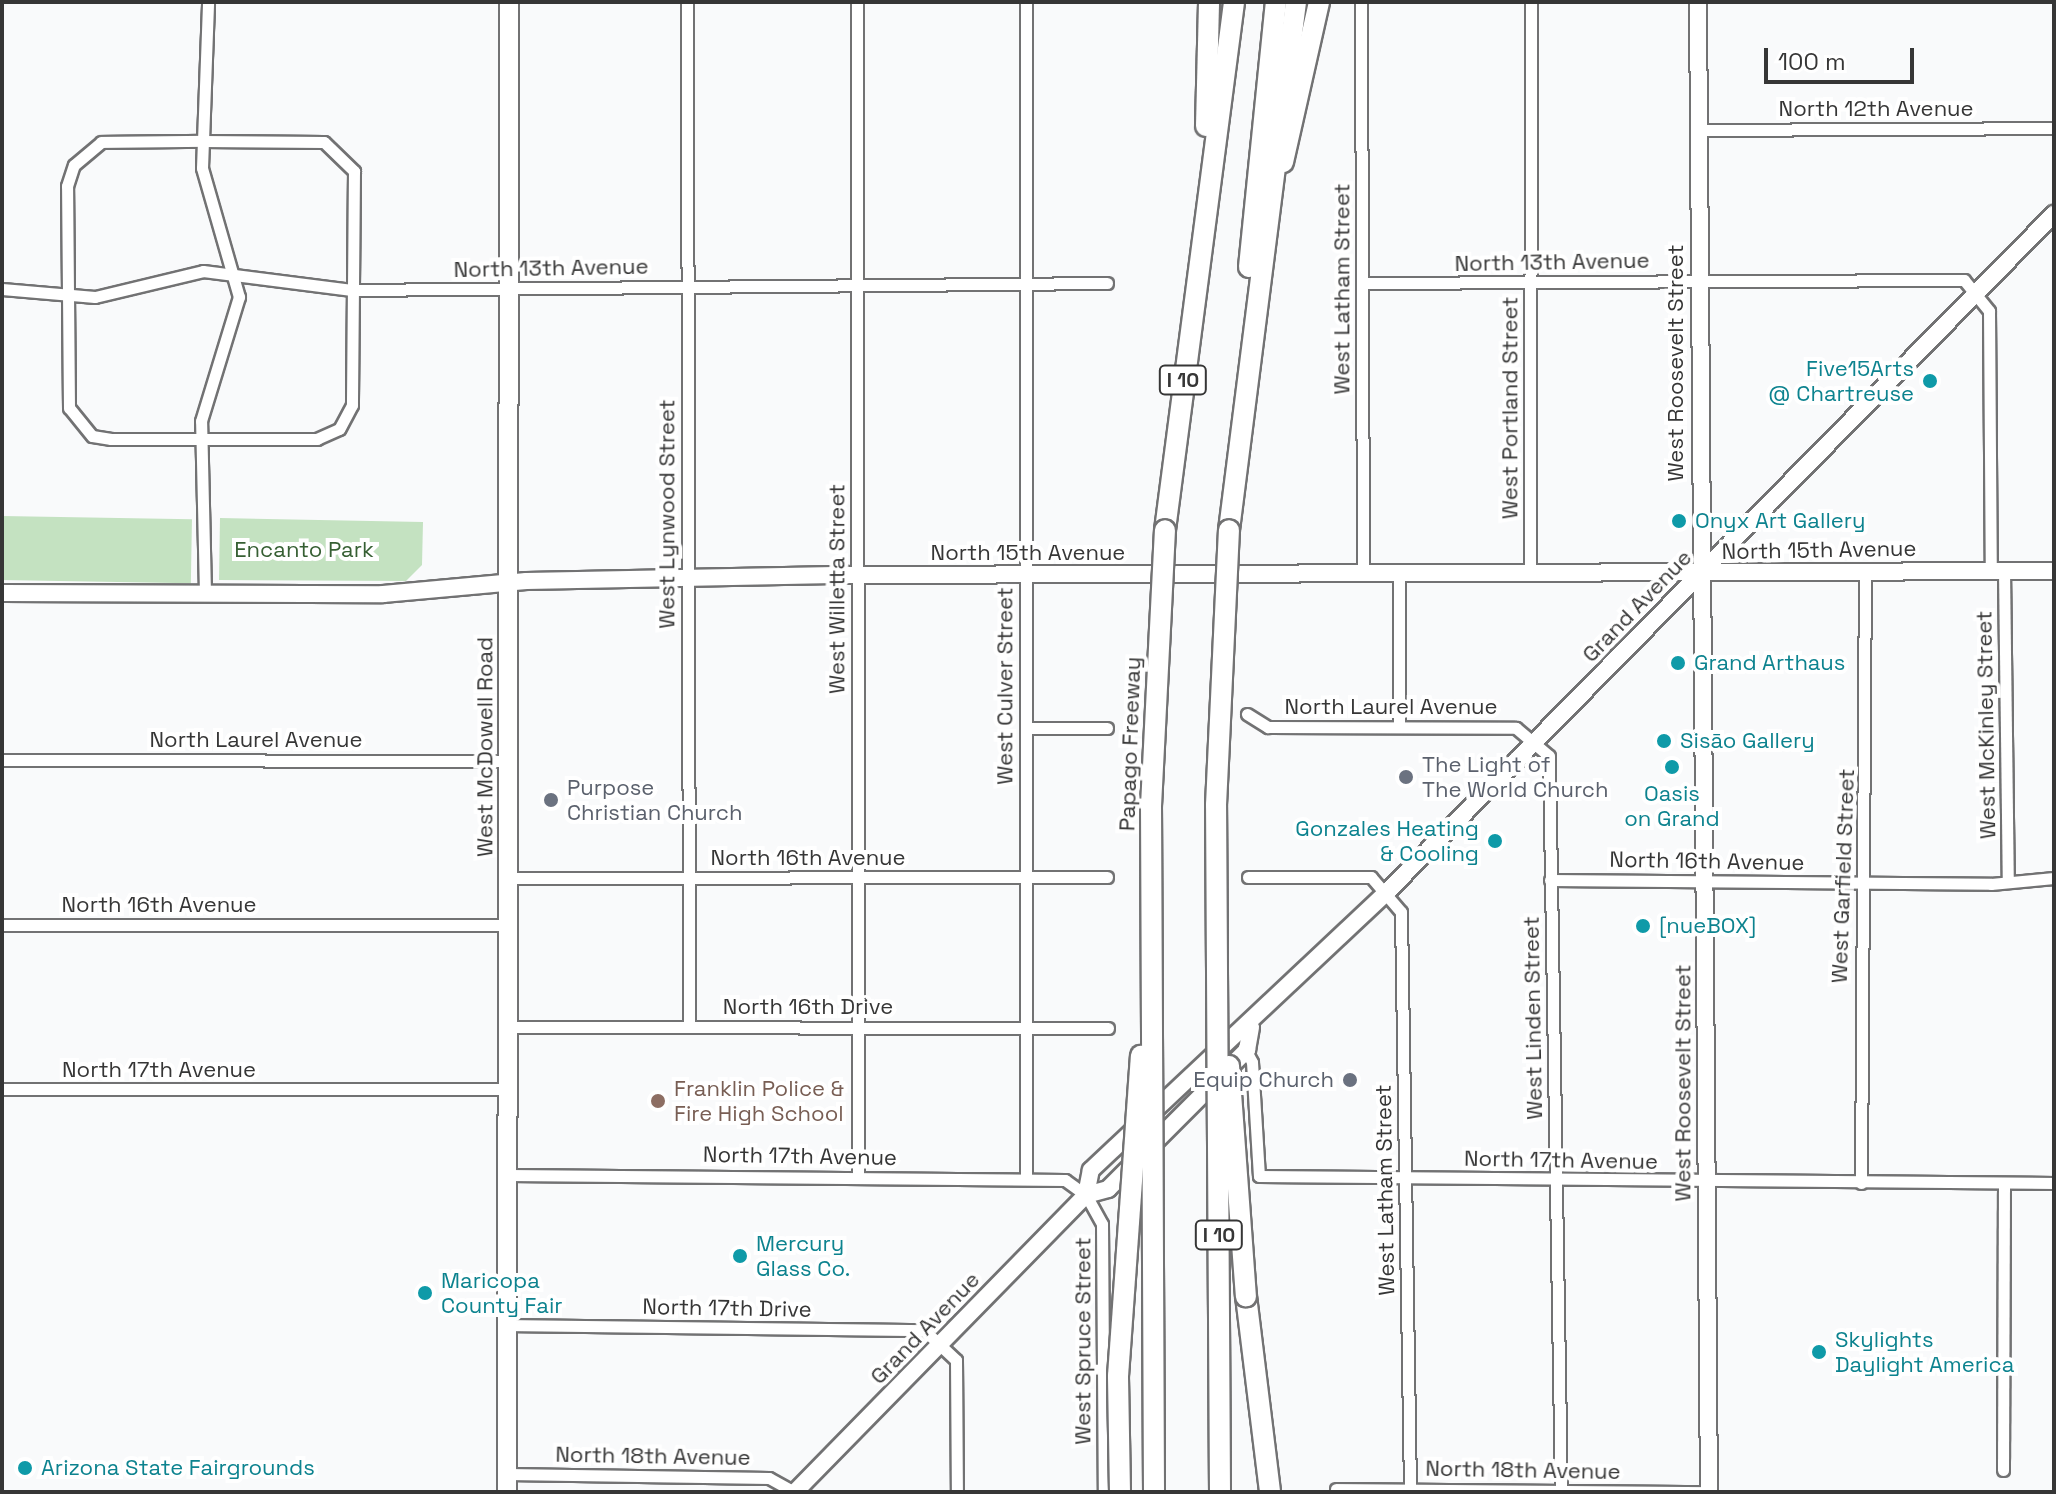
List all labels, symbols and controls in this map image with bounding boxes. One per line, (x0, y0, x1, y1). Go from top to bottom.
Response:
scale bar (1768, 32, 1918, 82)
text: 100 m (1778, 46, 1846, 77)
street label: North 12th Avenue (1778, 96, 1974, 122)
street label: West Latham Street (1329, 183, 1355, 395)
street label: West Roosevelt Street (1663, 244, 1689, 482)
street label: North 13th Avenue (1454, 247, 1650, 277)
street label: North 13th Avenue (453, 253, 649, 283)
street label: West Portland Street (1497, 297, 1523, 519)
place label: Five15Arts @ Chartreuse (1768, 355, 1914, 406)
road number: I 10 (1157, 364, 1209, 396)
marker: Five15Arts @ Chartreuse (1921, 372, 1939, 390)
street label: West Lynwood Street (654, 399, 680, 629)
street label: West Willetta Street (824, 484, 850, 694)
place label: Onyx Art Gallery (1695, 508, 1866, 534)
marker: Onyx Art Gallery (1670, 512, 1688, 530)
street label: North 15th Avenue (1721, 535, 1917, 565)
park label: Encanto Park (234, 537, 374, 563)
street label: North 15th Avenue (930, 540, 1126, 566)
street label: Grand Avenue (1577, 544, 1697, 668)
street label: West Culver Street (992, 587, 1018, 785)
street label: West McKinley Street (1971, 611, 2001, 839)
street label: West McDowell Road (472, 637, 498, 857)
place label: Grand Arthaus (1694, 650, 1846, 676)
marker: Grand Arthaus (1669, 654, 1687, 672)
street label: Papago Freeway (1114, 656, 1146, 832)
street label: North Laurel Avenue (1284, 694, 1498, 720)
street label: North Laurel Avenue (149, 727, 363, 753)
place label: Sisāo Gallery (1680, 728, 1815, 754)
marker: Sisāo Gallery (1655, 732, 1673, 750)
place label: The Light of The World Church (1422, 751, 1609, 802)
marker: Oasis on Grand (1663, 758, 1681, 776)
marker: The Light of The World Church (1397, 768, 1415, 786)
street label: West Garfield Street (1826, 768, 1860, 984)
place label: Purpose Christian Church (567, 774, 742, 826)
place label: Oasis on Grand (1624, 780, 1720, 832)
marker: Purpose Christian Church (542, 791, 560, 809)
place label: Gonzales Heating & Cooling (1295, 815, 1479, 866)
marker: Gonzales Heating & Cooling (1486, 832, 1504, 850)
street label: North 16th Avenue (710, 845, 906, 871)
street label: North 16th Avenue (1609, 846, 1805, 876)
street label: North 16th Avenue (61, 892, 257, 918)
place label: [nueBOX] (1659, 913, 1756, 939)
street label: West Linden Street (1518, 916, 1548, 1120)
marker: [nueBOX] (1634, 917, 1652, 935)
street label: West Roosevelt Street (1670, 964, 1696, 1202)
street label: North 16th Drive (723, 994, 893, 1020)
street label: North 17th Avenue (62, 1057, 256, 1083)
place label: Equip Church (1193, 1067, 1334, 1093)
marker: Equip Church (1341, 1071, 1359, 1089)
place label: Franklin Police & Fire High School (674, 1075, 844, 1126)
street label: West Latham Street (1370, 1084, 1400, 1296)
marker: Franklin Police & Fire High School (649, 1092, 667, 1110)
street label: North 17th Avenue (703, 1141, 897, 1171)
street label: North 17th Avenue (1464, 1145, 1658, 1175)
road number: I 10 (1193, 1219, 1245, 1251)
place label: Mercury Glass Co. (756, 1230, 850, 1282)
street label: West Spruce Street (1070, 1237, 1096, 1445)
marker: Mercury Glass Co. (731, 1247, 749, 1265)
street label: Grand Avenue (865, 1266, 985, 1390)
place label: Maricopa County Fair (441, 1267, 563, 1318)
marker: Maricopa County Fair (416, 1284, 434, 1302)
street label: North 17th Drive (642, 1293, 812, 1323)
place label: Skylights Daylight America (1835, 1326, 2015, 1378)
marker: Skylights Daylight America (1810, 1343, 1828, 1361)
street label: North 18th Avenue (555, 1441, 751, 1471)
place label: Arizona State Fairgrounds (41, 1455, 315, 1481)
street label: North 18th Avenue (1425, 1455, 1621, 1485)
marker: Arizona State Fairgrounds (16, 1459, 34, 1477)

